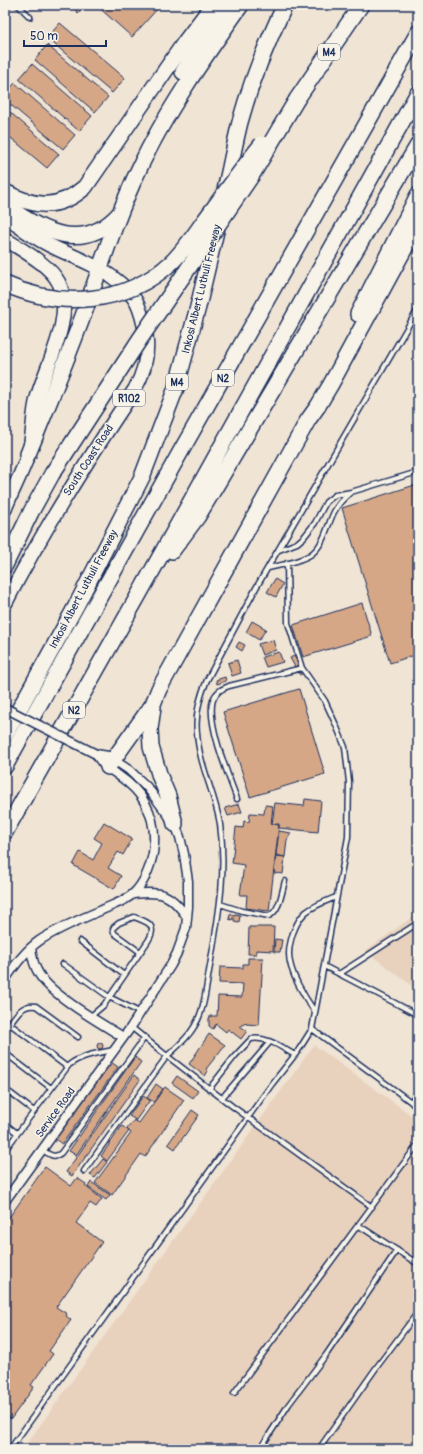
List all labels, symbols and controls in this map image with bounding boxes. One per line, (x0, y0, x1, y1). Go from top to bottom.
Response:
scale bar (24, 22, 106, 48)
text: 50 m (30, 29, 58, 44)
road number: M4 (318, 44, 340, 60)
street label: Inkosi Albert Luthuli Freeway (179, 223, 224, 355)
road number: N2 (212, 370, 234, 386)
road number: M4 (166, 374, 188, 390)
road number: R102 (113, 390, 145, 406)
street label: South Coast Road (61, 422, 116, 498)
street label: Inkosi Albert Luthuli Freeway (47, 527, 120, 651)
road number: N2 (63, 702, 85, 718)
street label: Service Road (33, 1085, 78, 1140)

